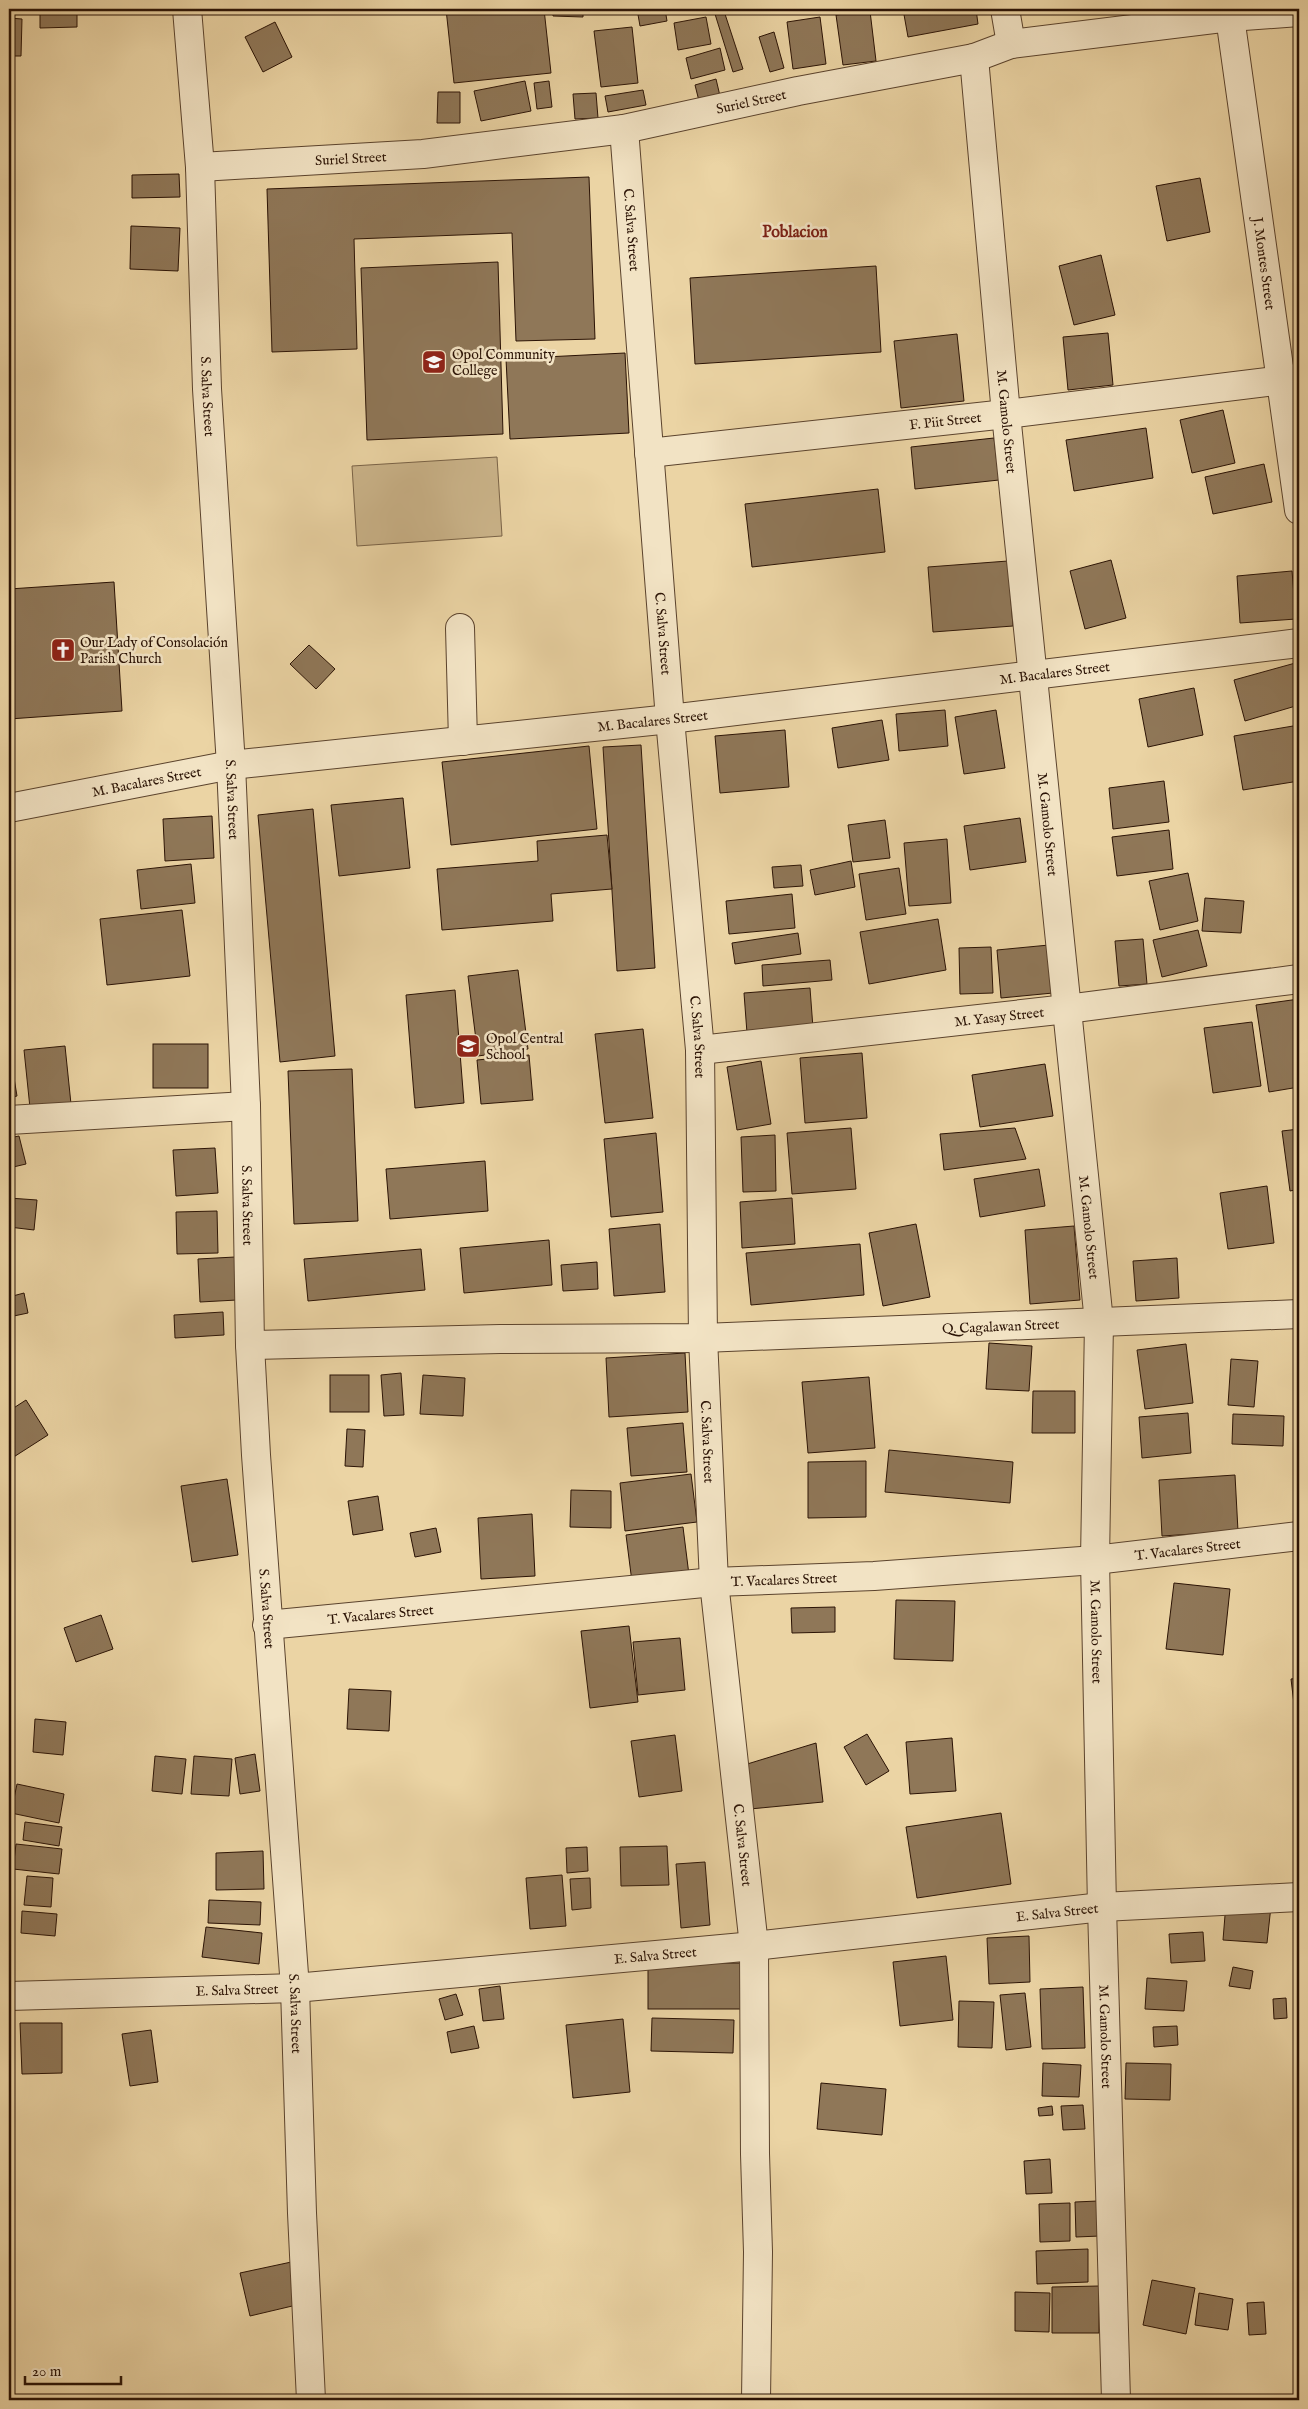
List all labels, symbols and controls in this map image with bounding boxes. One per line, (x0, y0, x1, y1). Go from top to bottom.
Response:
street label: Suriel Street (714, 86, 788, 119)
street label: Suriel Street (315, 148, 387, 170)
street label: C. Salva Street (619, 188, 643, 272)
street label: J. Montes Street (1248, 214, 1279, 311)
district label: Poblacion (762, 223, 828, 243)
place label: Opol Community College (452, 346, 555, 380)
school or university icon: Opol Community College (421, 349, 447, 375)
street label: S. Salva Street (196, 356, 218, 437)
street label: M. Gamolo Street (992, 369, 1020, 474)
street label: F. Piit Street (908, 409, 983, 435)
street label: C. Salva Street (650, 591, 675, 676)
place label: Our Lady of Consolación Parish Church (80, 634, 228, 668)
church icon: Our Lady of Consolación Parish Church (50, 637, 76, 663)
street label: M. Bacalares Street (999, 658, 1111, 689)
street label: M. Bacalares Street (597, 706, 709, 737)
street label: S. Salva Street (221, 759, 242, 840)
street label: M. Bacalares Street (90, 763, 203, 802)
street label: M. Gamolo Street (1033, 772, 1061, 877)
street label: C. Salva Street (685, 995, 708, 1079)
street label: M. Yasay Street (953, 1004, 1045, 1032)
place label: Opol Central School (486, 1030, 563, 1064)
school or university icon: Opol Central School (455, 1033, 481, 1059)
street label: S. Salva Street (237, 1165, 256, 1246)
street label: M. Gamolo Street (1074, 1175, 1103, 1280)
street label: Q. Cagalawan Street (942, 1316, 1060, 1338)
street label: C. Salva Street (696, 1400, 718, 1484)
street label: T. Vacalares Street (1134, 1535, 1242, 1565)
street label: S. Salva Street (254, 1568, 278, 1650)
street label: T. Vacalares Street (730, 1569, 838, 1591)
street label: M. Gamolo Street (1085, 1580, 1105, 1684)
street label: T. Vacalares Street (327, 1601, 435, 1629)
street label: C. Salva Street (728, 1803, 755, 1888)
street label: E. Salva Street (1015, 1899, 1100, 1927)
street label: E. Salva Street (613, 1943, 698, 1969)
street label: S. Salva Street (284, 1973, 305, 2054)
street label: E. Salva Street (195, 1980, 279, 2001)
street label: M. Gamolo Street (1094, 1984, 1115, 2089)
scale bar (25, 2354, 121, 2386)
text: 20 m (32, 2362, 62, 2381)

